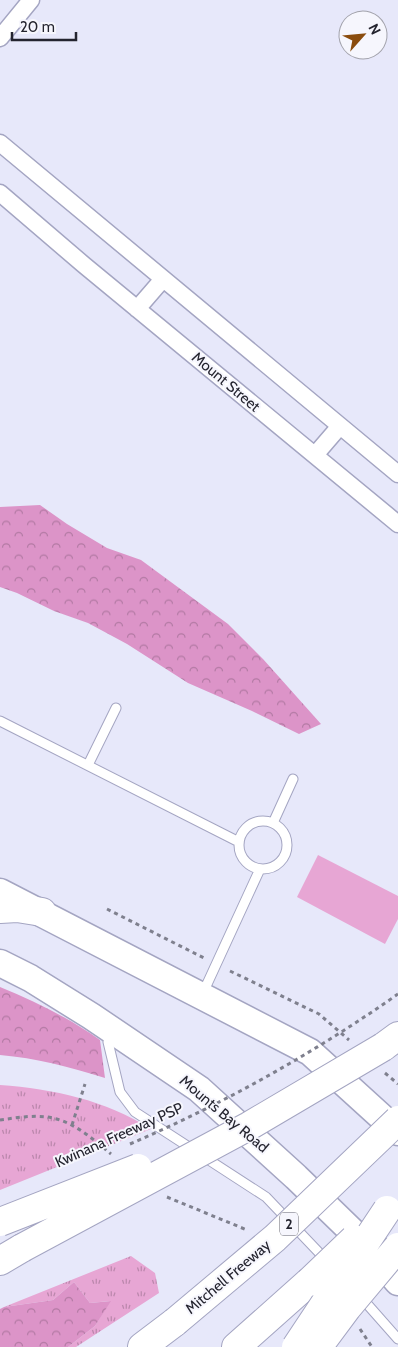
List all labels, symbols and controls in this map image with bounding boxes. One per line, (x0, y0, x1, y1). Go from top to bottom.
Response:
scale bar (12, 10, 76, 42)
north arrow (338, 10, 388, 60)
text: 20 m (20, 18, 55, 36)
text: N (364, 21, 385, 38)
street label: Mount Street (188, 348, 264, 416)
street label: Mounts Bay Road (176, 1072, 272, 1156)
street label: Kwinana Freeway PSP (52, 1099, 186, 1171)
road number: 2 (280, 1212, 298, 1236)
street label: Mitchell Freeway (182, 1236, 275, 1318)

